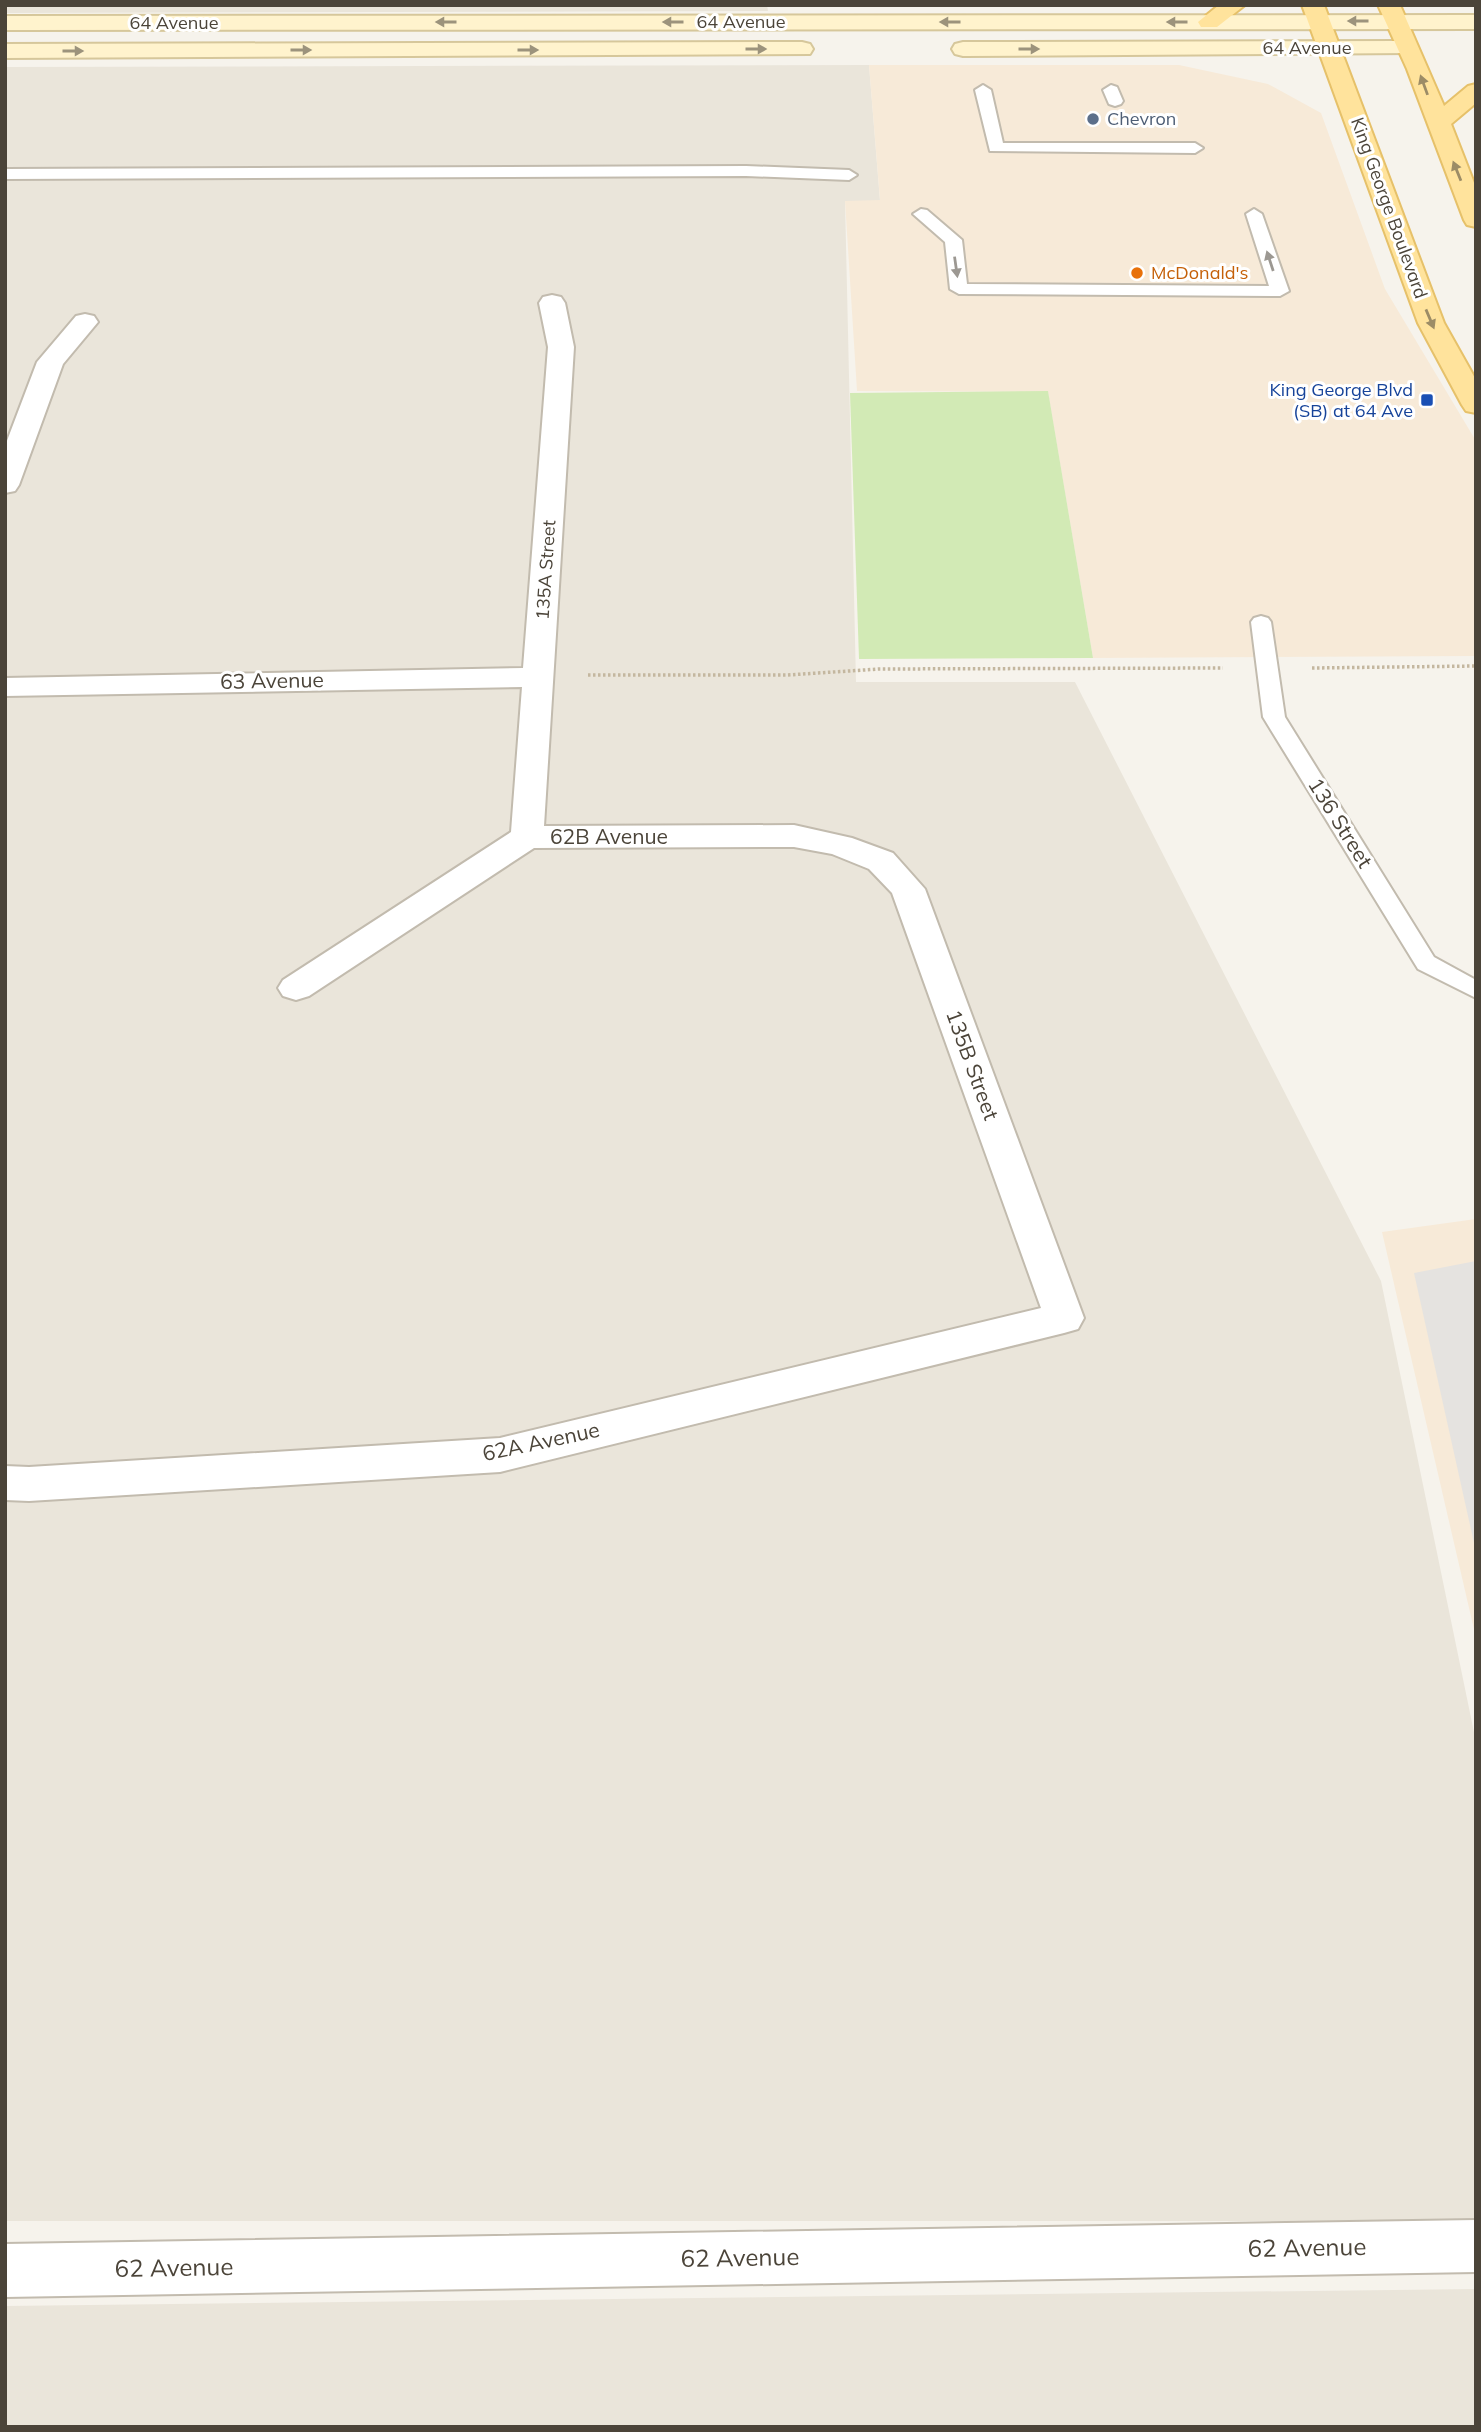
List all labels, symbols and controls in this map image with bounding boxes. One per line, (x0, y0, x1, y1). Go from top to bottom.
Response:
street label: 64 Avenue (697, 10, 786, 33)
street label: 64 Avenue (130, 11, 219, 34)
one-way arrow (1346, 15, 1368, 27)
one-way arrow (434, 16, 456, 28)
one-way arrow (662, 16, 684, 28)
one-way arrow (938, 16, 960, 28)
one-way arrow (1166, 16, 1188, 28)
street label: 64 Avenue (1263, 36, 1352, 59)
one-way arrow (745, 43, 767, 55)
one-way arrow (1018, 43, 1040, 55)
one-way arrow (518, 44, 540, 56)
one-way arrow (63, 45, 85, 57)
one-way arrow (290, 45, 312, 56)
one-way arrow (1418, 75, 1429, 96)
place label: Chevron (1107, 107, 1176, 130)
marker: Chevron (1085, 111, 1101, 127)
street label: King George Boulevard (1346, 114, 1433, 302)
one-way arrow (1451, 161, 1462, 182)
one-way arrow (1264, 251, 1275, 272)
one-way arrow (951, 256, 962, 278)
place label: McDonald's (1151, 261, 1248, 284)
marker: McDonald's (1129, 265, 1145, 281)
one-way arrow (1425, 309, 1436, 330)
place label: King George Blvd (SB) at 64 Ave (1269, 378, 1413, 422)
marker: King George Blvd (SB) at 64 Ave (1419, 392, 1435, 408)
street label: 135A Street (531, 519, 560, 621)
street label: 63 Avenue (220, 666, 324, 694)
street label: 136 Street (1303, 773, 1379, 872)
street label: 62B Avenue (550, 823, 668, 849)
street label: 135B Street (941, 1006, 1005, 1123)
street label: 62A Avenue (480, 1416, 602, 1466)
street label: 62 Avenue (1247, 2231, 1367, 2263)
street label: 62 Avenue (680, 2241, 800, 2273)
street label: 62 Avenue (114, 2251, 234, 2283)

